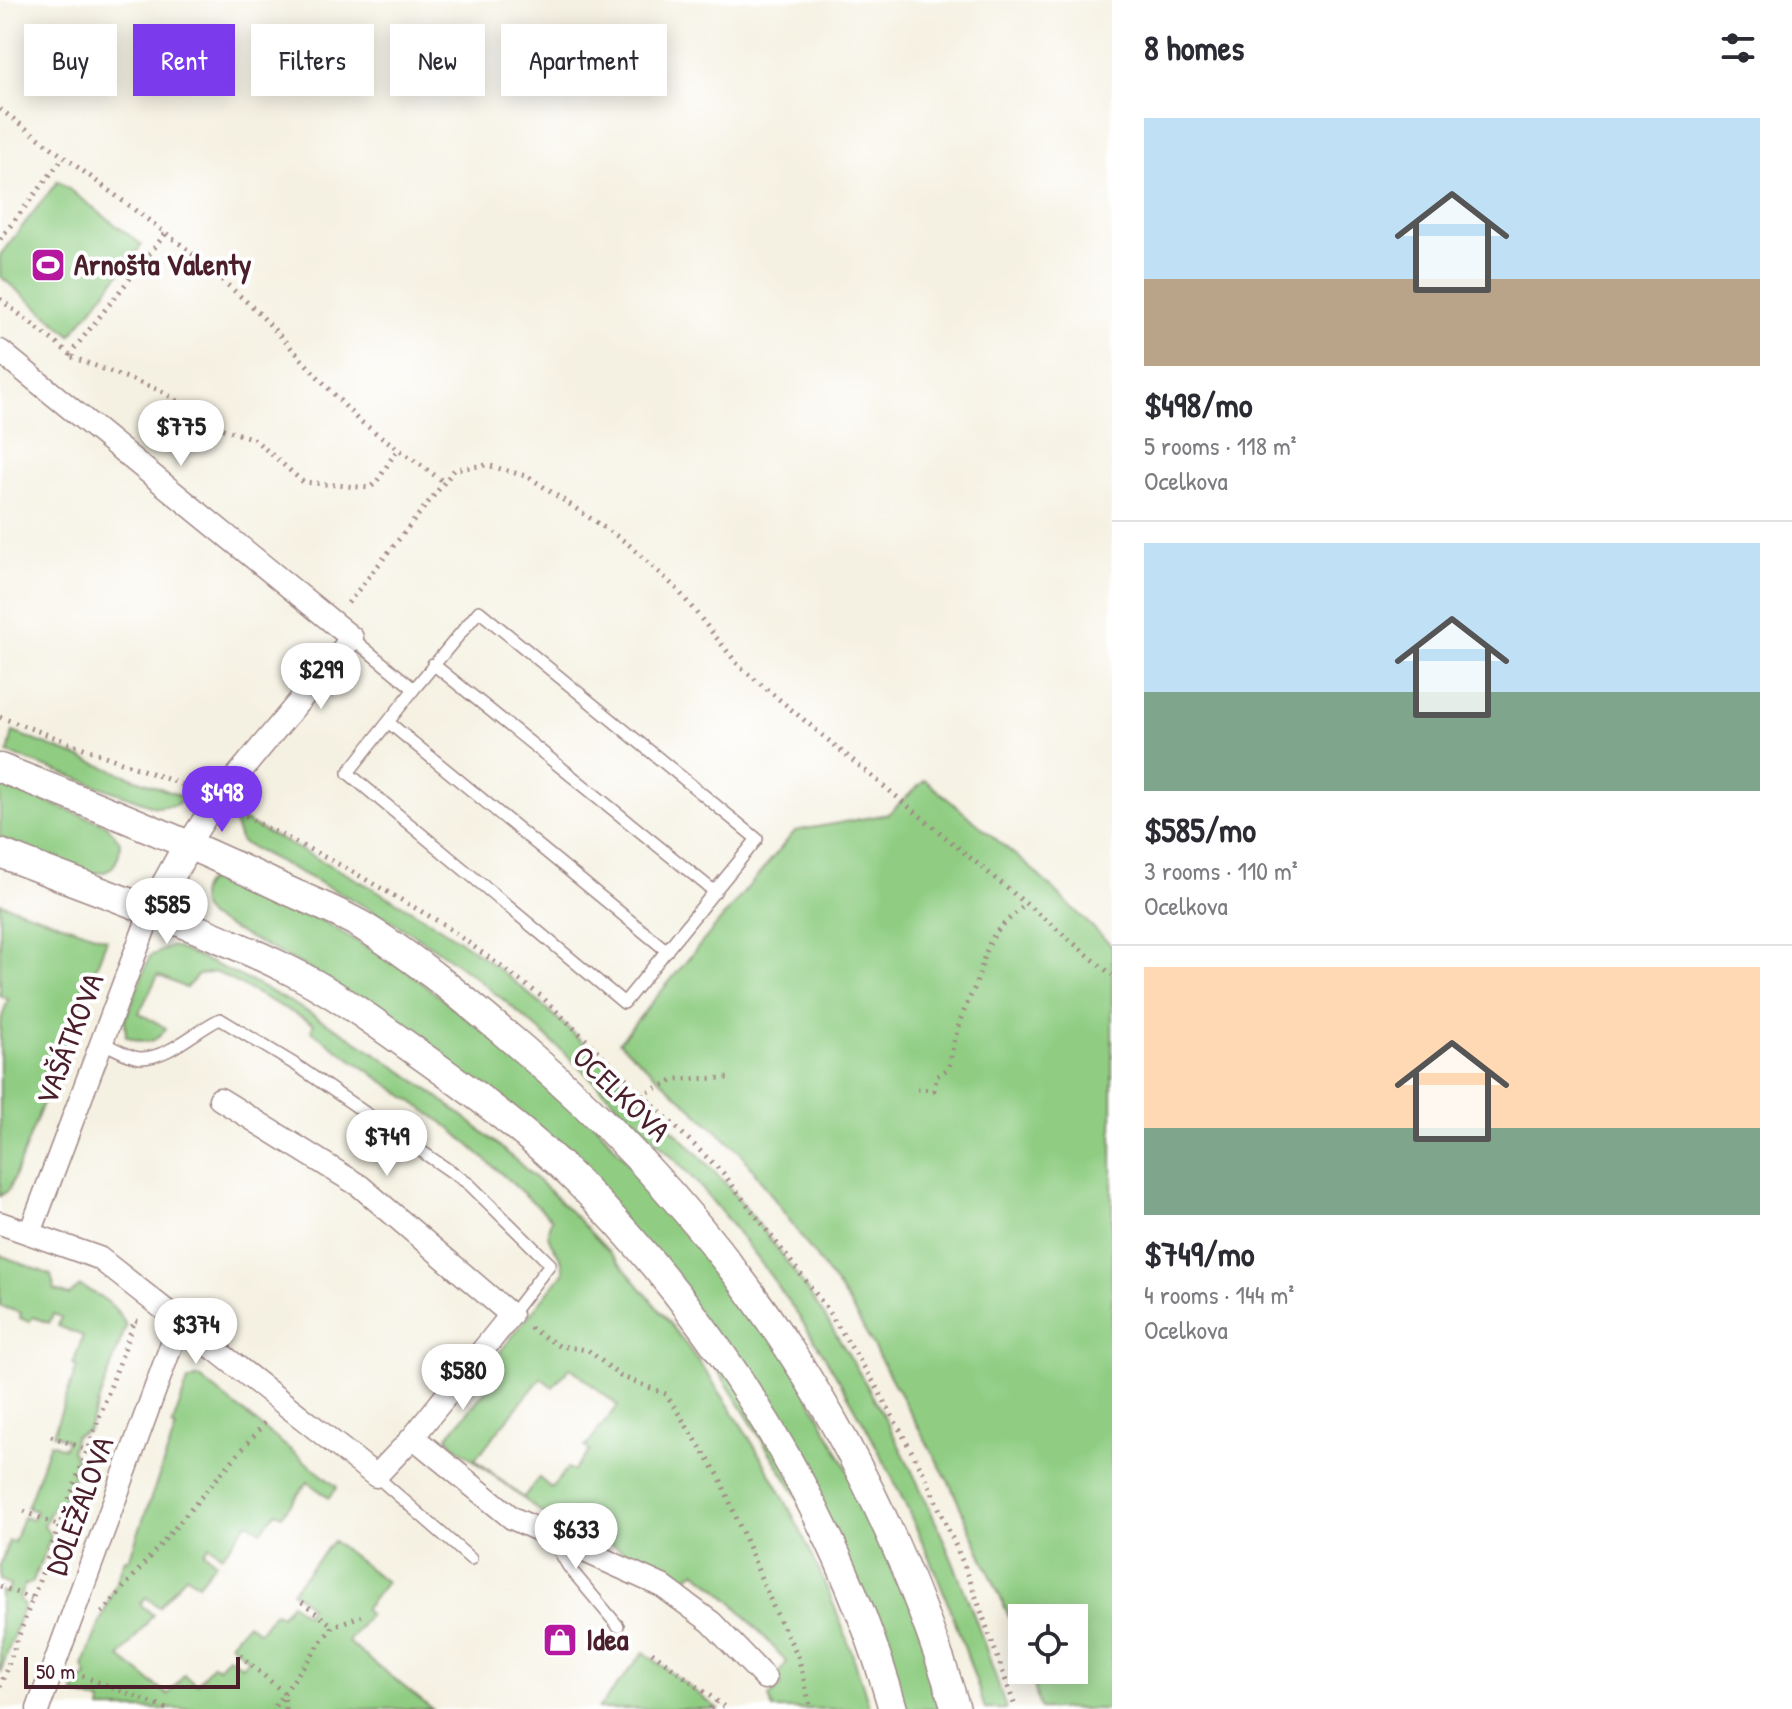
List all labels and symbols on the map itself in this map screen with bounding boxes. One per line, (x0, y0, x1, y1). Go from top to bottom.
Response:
place label: Arnošta Valenty (74, 244, 252, 285)
sports icon: Arnošta Valenty (29, 246, 67, 284)
pin: $775 (134, 400, 228, 468)
pin: $299 (274, 643, 368, 711)
pin: $498 (175, 766, 269, 834)
pin: $585 (120, 878, 214, 946)
street label: VAŠÁTKOVA (26, 967, 113, 1110)
street label: OCELKOVA (564, 1037, 680, 1150)
pin: $749 (340, 1110, 434, 1178)
pin: $374 (149, 1298, 243, 1366)
pin: $580 (416, 1344, 510, 1412)
street label: DOLEŽALOVA (36, 1431, 123, 1580)
pin: $633 (529, 1503, 623, 1571)
place label: Idea (586, 1619, 629, 1659)
shop icon: Idea (541, 1621, 579, 1659)
scale bar (24, 1653, 240, 1689)

